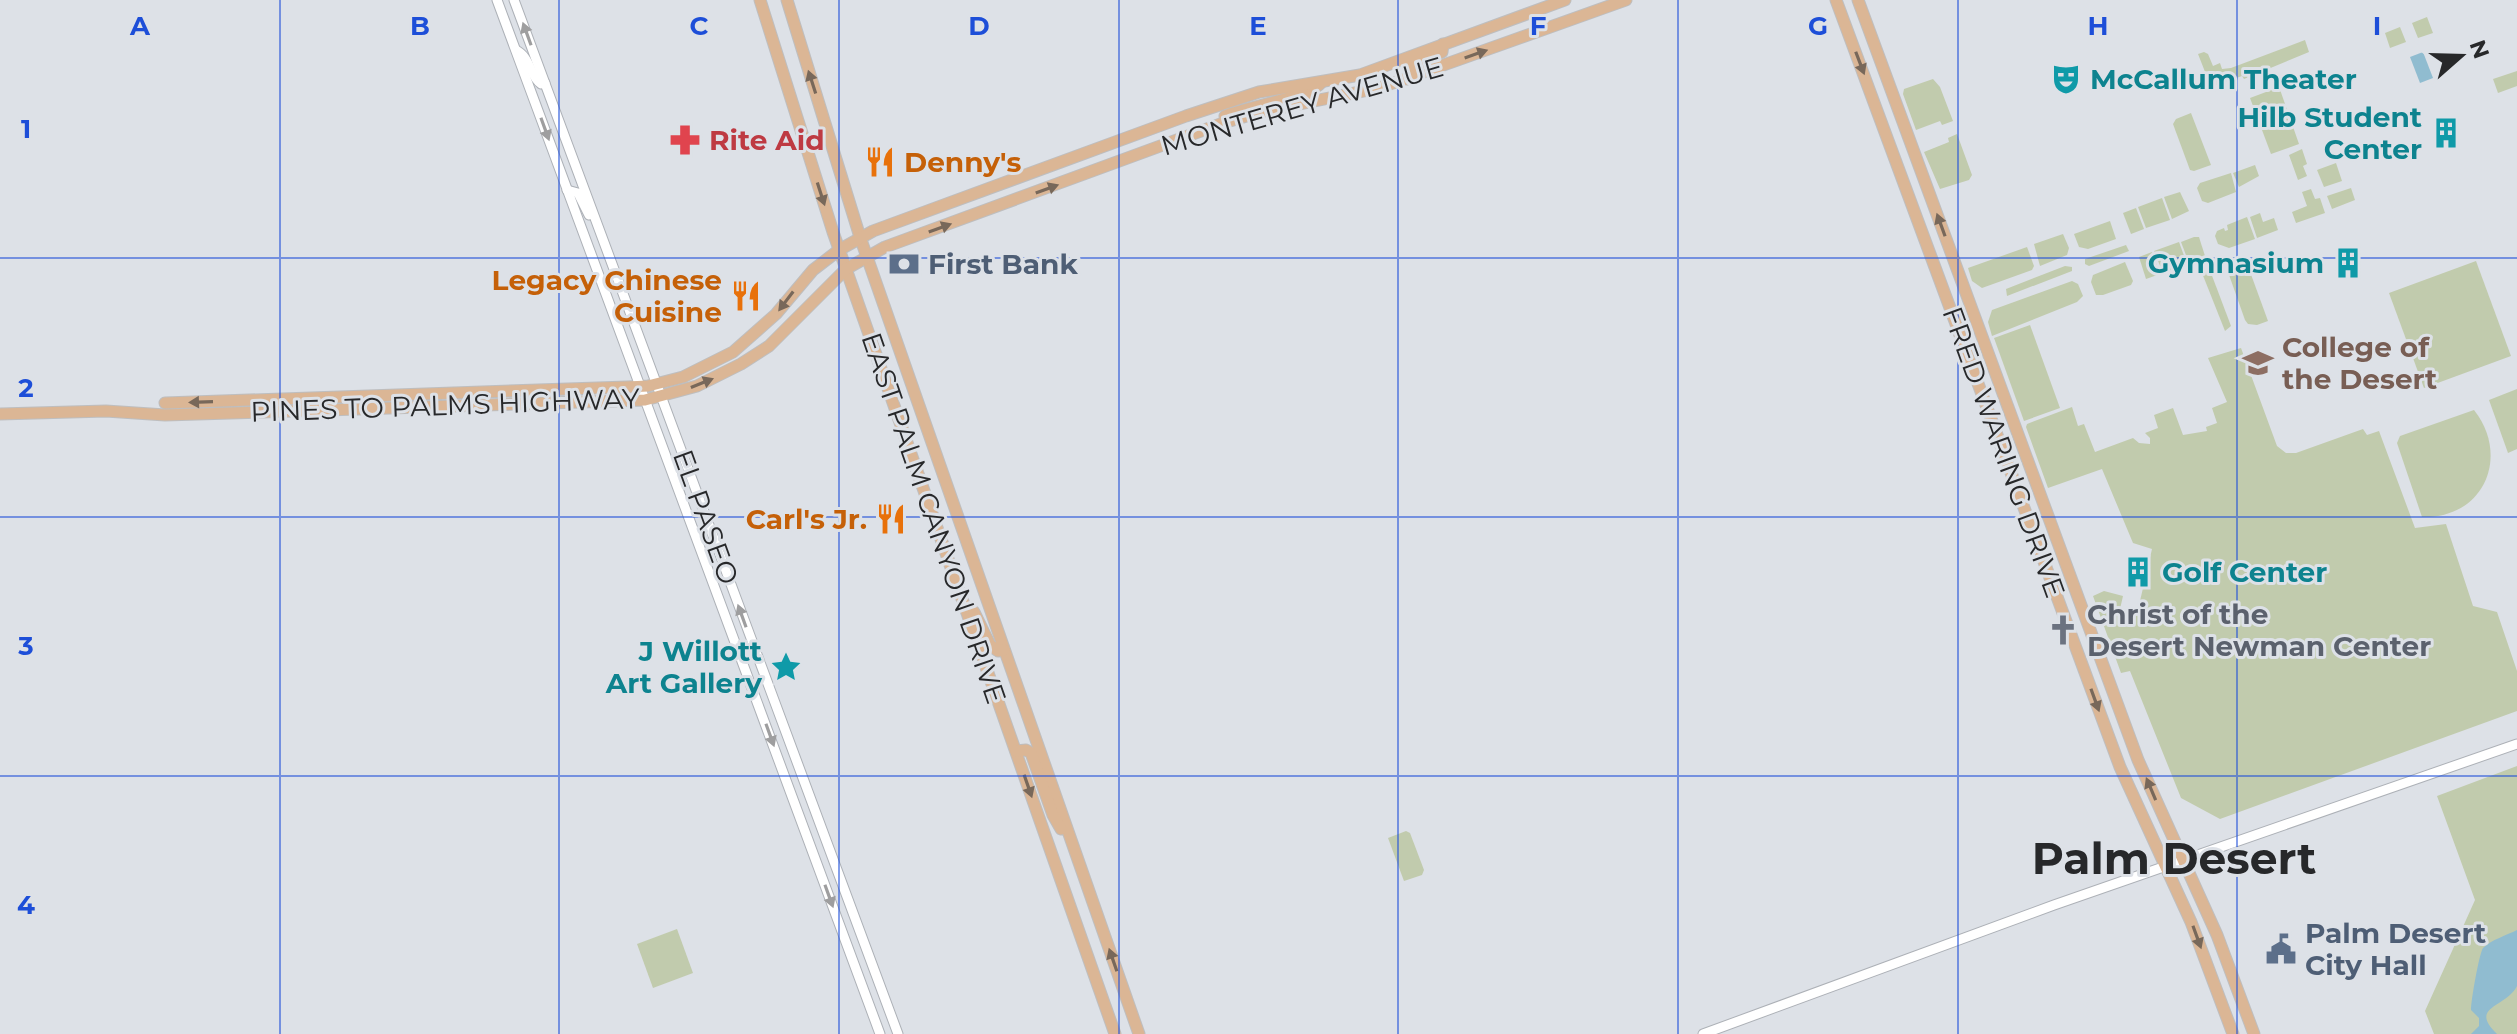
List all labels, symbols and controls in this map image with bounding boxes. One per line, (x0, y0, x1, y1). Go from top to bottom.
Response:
text: A (129, 10, 151, 42)
text: B (410, 10, 430, 42)
text: C (690, 10, 709, 42)
text: D (968, 10, 990, 42)
text: E (1249, 10, 1267, 42)
text: F (1530, 10, 1546, 42)
text: G (1808, 10, 1828, 42)
text: H (2087, 10, 2109, 42)
text: I (2373, 10, 2381, 42)
north arrow (2421, 16, 2501, 96)
one-way arrow (520, 22, 533, 46)
text: N (2464, 36, 2495, 62)
one-way arrow (1464, 47, 1488, 60)
street label: MONTEREY AVENUE (1157, 49, 1447, 163)
one-way arrow (1854, 52, 1867, 76)
theatre icon: McCallum Theater (2049, 62, 2083, 96)
place label: McCallum Theater (2090, 62, 2357, 96)
one-way arrow (805, 70, 817, 94)
place label: Hilb Student Center (2237, 100, 2422, 166)
text: 1 (21, 113, 31, 145)
building icon: Hilb Student Center (2429, 116, 2463, 150)
one-way arrow (539, 117, 552, 141)
pharmacy icon: Rite Aid (668, 123, 702, 157)
place label: Rite Aid (709, 123, 825, 157)
restaurant icon: Denny's (863, 145, 897, 179)
place label: Denny's (904, 145, 1021, 179)
one-way arrow (815, 182, 827, 206)
one-way arrow (1036, 182, 1060, 194)
one-way arrow (1934, 212, 1947, 236)
one-way arrow (928, 221, 952, 234)
place label: Gymnasium (2148, 246, 2324, 280)
building icon: Gymnasium (2331, 246, 2365, 280)
bank icon: First Bank (887, 247, 921, 281)
place label: First Bank (928, 247, 1078, 281)
place label: Legacy Chinese Cuisine (492, 263, 722, 329)
restaurant icon: Legacy Chinese Cuisine (729, 279, 763, 313)
one-way arrow (779, 291, 795, 312)
street label: FRED WARING DRIVE (1936, 302, 2072, 602)
street label: EAST PALM CANYON DRIVE (854, 328, 1014, 708)
place label: College of the Desert (2282, 330, 2437, 396)
school or university icon: College of the Desert (2241, 346, 2275, 380)
text: 2 (18, 372, 34, 404)
one-way arrow (690, 376, 714, 389)
street label: PINES TO PALMS HIGHWAY (250, 381, 640, 429)
one-way arrow (188, 396, 213, 409)
street label: EL PASEO (666, 445, 746, 589)
place label: Carl's Jr. (746, 502, 867, 536)
restaurant icon: Carl's Jr. (874, 502, 908, 536)
building icon: Golf Center (2121, 555, 2155, 589)
place label: Golf Center (2162, 555, 2327, 589)
place label: Christ of the Desert Newman Center (2087, 597, 2431, 663)
one-way arrow (735, 604, 748, 628)
church icon: Christ of the Desert Newman Center (2046, 613, 2080, 647)
text: 3 (17, 630, 34, 662)
place label: J Willott Art Gallery (605, 634, 762, 700)
place icon: J Willott Art Gallery (769, 650, 803, 684)
one-way arrow (2090, 688, 2102, 712)
one-way arrow (764, 723, 777, 747)
one-way arrow (1023, 774, 1035, 798)
one-way arrow (2144, 777, 2157, 801)
district label: Palm Desert (2032, 831, 2316, 885)
one-way arrow (823, 884, 836, 908)
text: 4 (17, 889, 35, 921)
place label: Palm Desert City Hall (2305, 916, 2486, 982)
one-way arrow (2191, 926, 2204, 950)
public building icon: Palm Desert City Hall (2264, 932, 2298, 966)
one-way arrow (1106, 948, 1119, 972)

